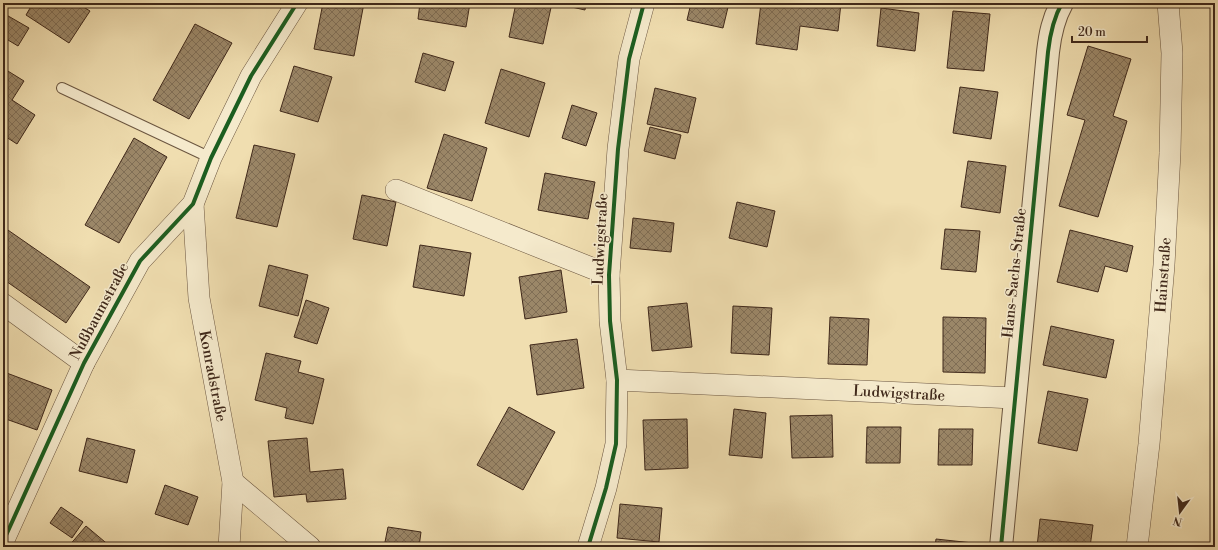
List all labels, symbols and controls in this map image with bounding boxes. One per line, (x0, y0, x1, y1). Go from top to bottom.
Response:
scale bar (1072, 18, 1147, 44)
text: 20 m (1078, 25, 1106, 40)
street label: Ludwigstraße (589, 192, 612, 286)
street label: Hans-Sachs-Straße (998, 207, 1031, 339)
street label: Hainstraße (1151, 237, 1176, 313)
street label: Nußbaumstraße (66, 259, 133, 363)
street label: Konradstraße (194, 329, 231, 423)
street label: Ludwigstraße (852, 382, 946, 405)
north arrow (1160, 492, 1200, 532)
text: N (1171, 513, 1184, 529)

